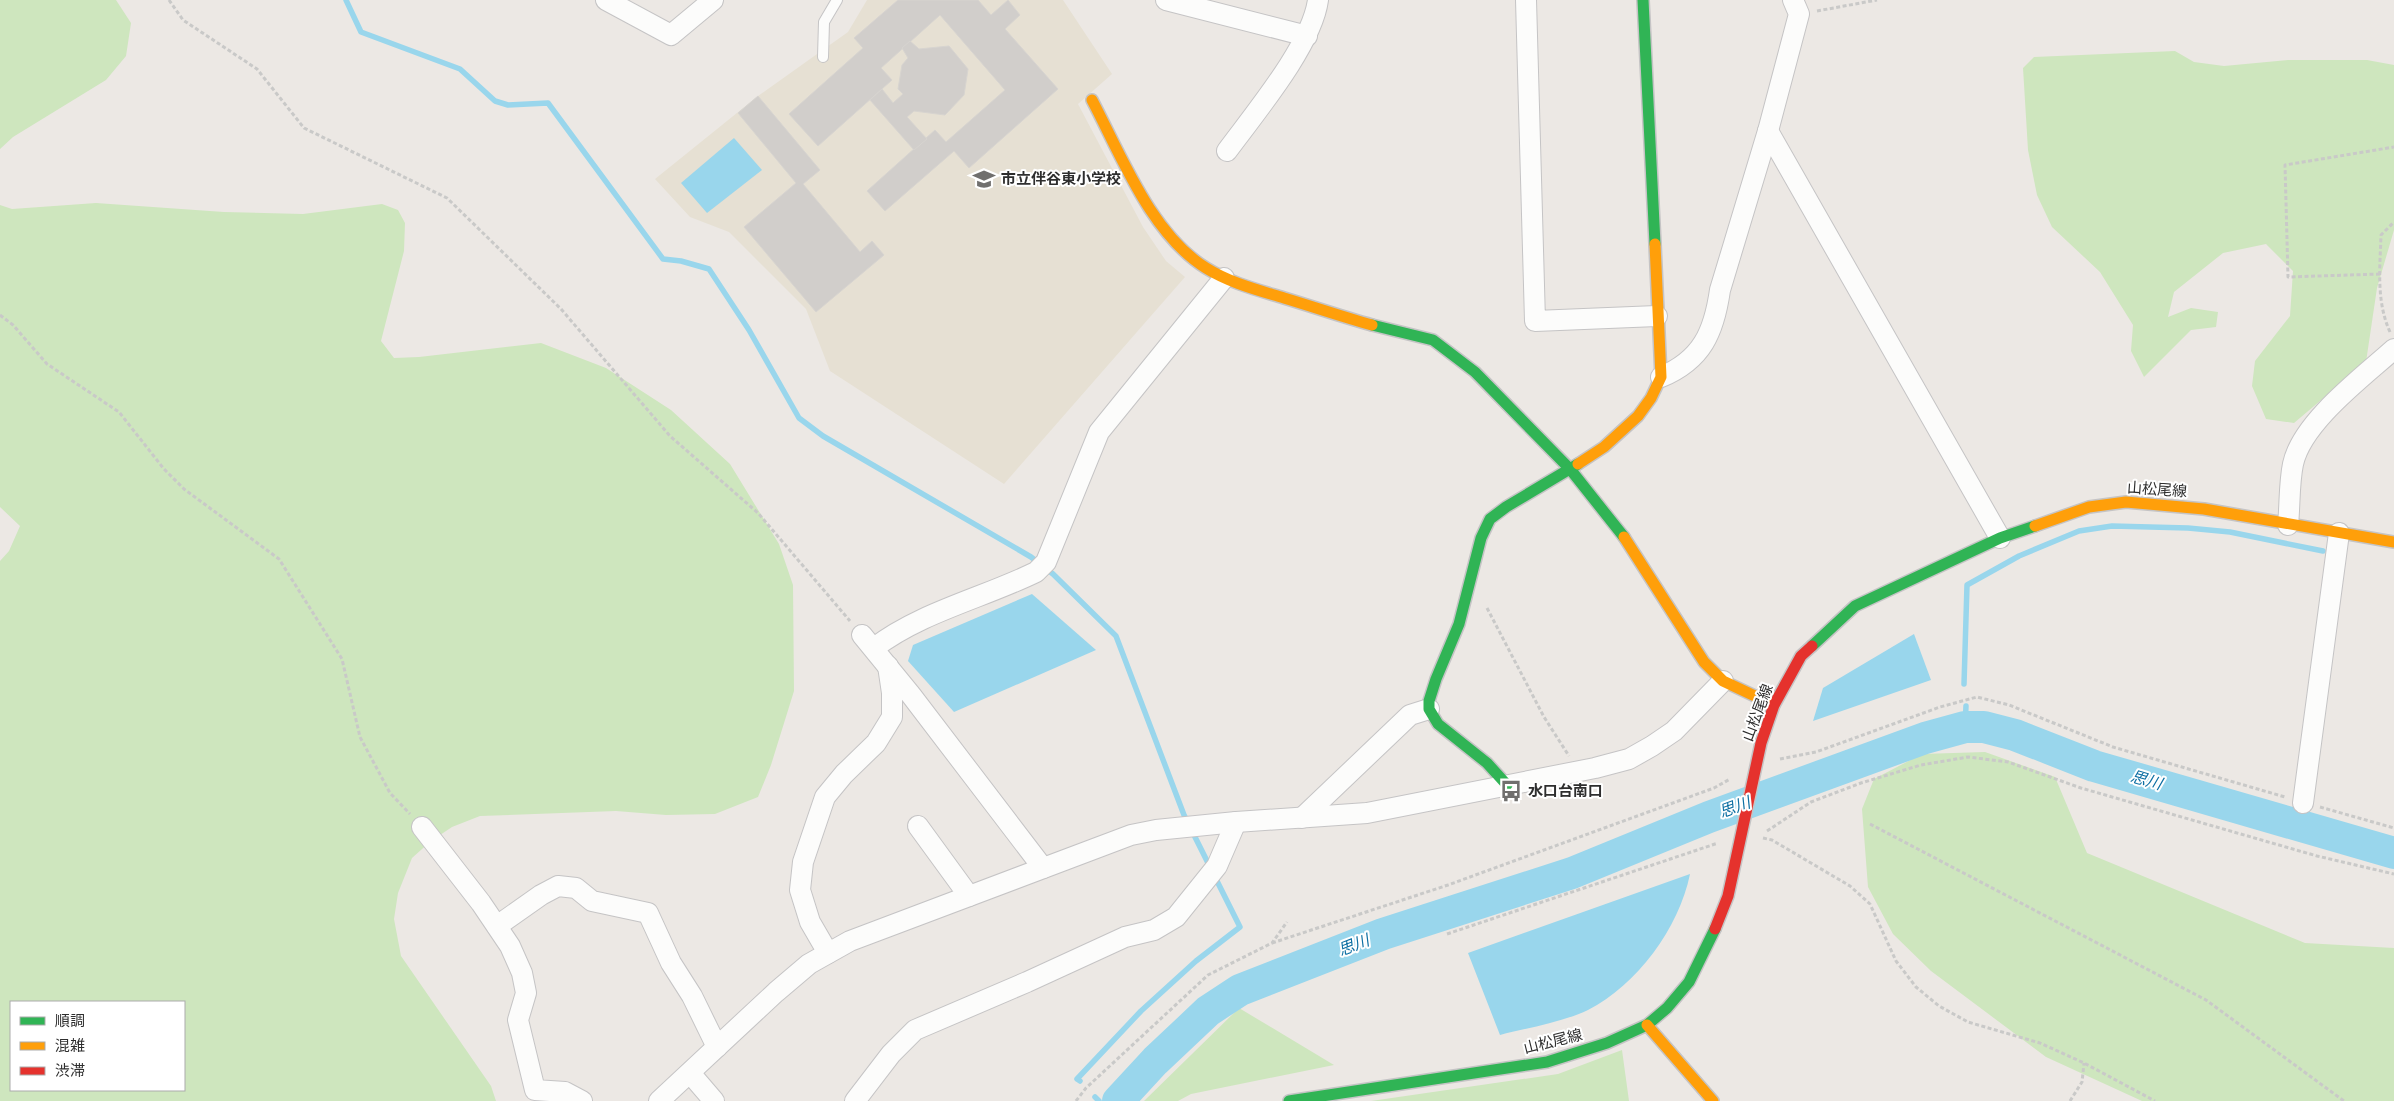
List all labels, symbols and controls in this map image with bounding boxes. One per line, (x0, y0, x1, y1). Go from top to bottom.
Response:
school or university icon: 市立伴谷東小学校 (971, 166, 997, 192)
place label: 市立伴谷東小学校 (1001, 170, 1121, 189)
street label: 山松尾線 (2126, 478, 2188, 502)
street label: 山松尾線 (1738, 682, 1778, 744)
water label: 思川 (2128, 767, 2166, 795)
bus stop icon: 水口台南口 (1498, 778, 1524, 804)
place label: 水口台南口 (1528, 782, 1603, 801)
water label: 思川 (1717, 793, 1755, 822)
water label: 思川 (1336, 931, 1374, 961)
legend (10, 1001, 185, 1091)
text: 順調 (55, 1012, 85, 1031)
street label: 山松尾線 (1522, 1026, 1584, 1058)
text: 混雑 (55, 1037, 85, 1056)
text: 渋滞 (55, 1062, 85, 1081)

